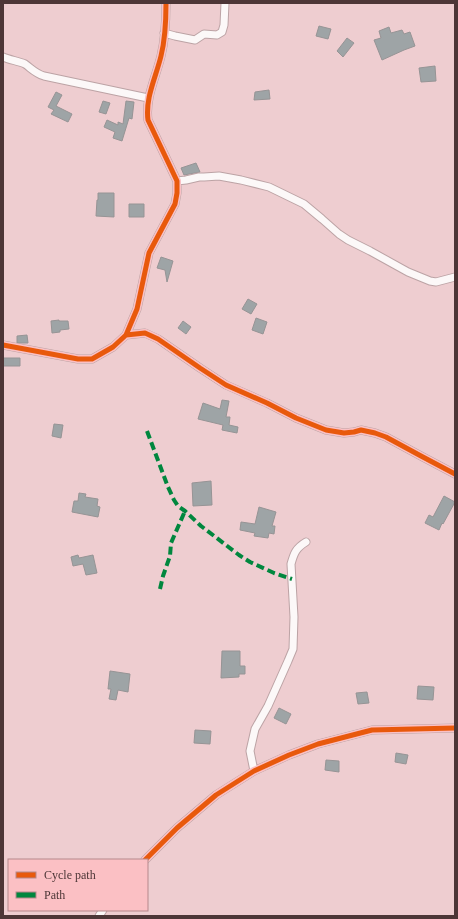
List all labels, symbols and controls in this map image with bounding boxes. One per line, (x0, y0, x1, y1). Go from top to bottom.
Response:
legend (8, 859, 148, 911)
text: Cycle path (44, 868, 96, 882)
text: Path (44, 888, 65, 902)

